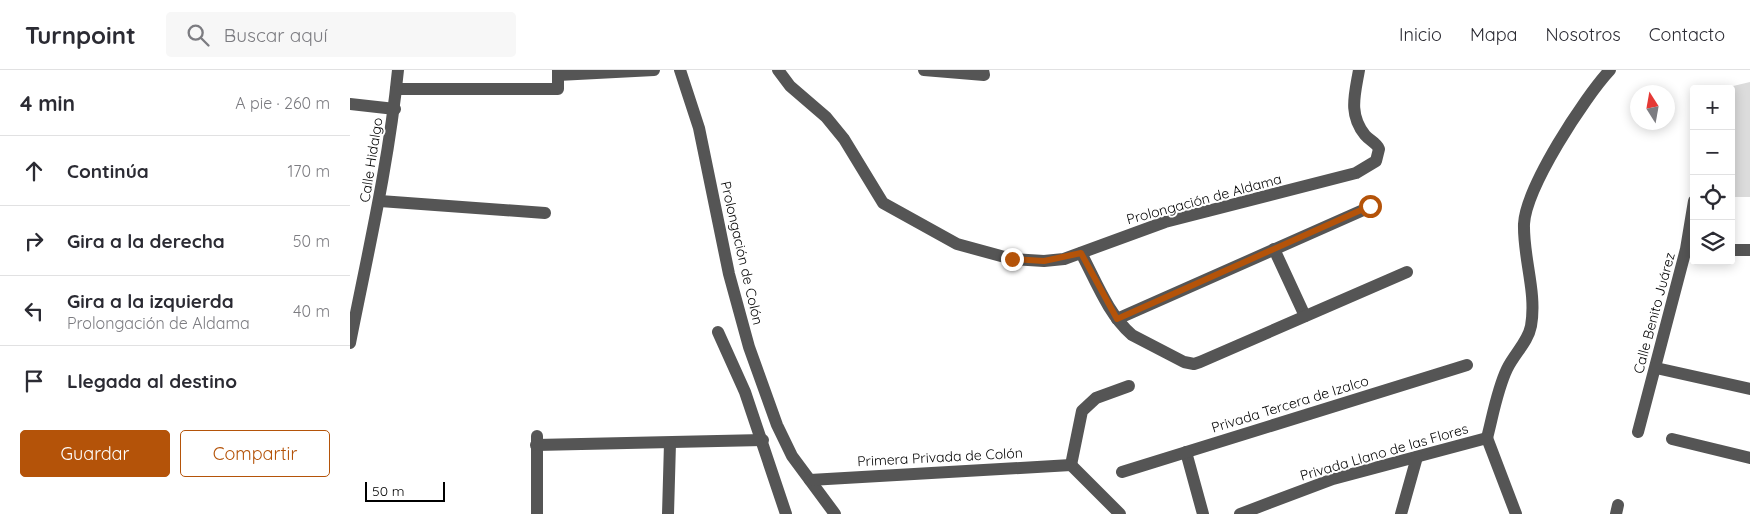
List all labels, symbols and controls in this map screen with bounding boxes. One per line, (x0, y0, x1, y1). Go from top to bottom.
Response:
search box (166, 12, 516, 57)
text: Turnpoint (25, 20, 136, 50)
icon: search (184, 21, 212, 49)
text: Buscar aquí (224, 23, 328, 47)
text: Inicio (1399, 23, 1442, 46)
text: Mapa (1470, 23, 1518, 46)
text: Nosotros (1546, 23, 1621, 46)
text: Contacto (1649, 23, 1725, 46)
north arrow (1630, 85, 1675, 130)
map controls (1690, 85, 1735, 265)
button: + (1690, 85, 1735, 130)
text: 4 min (20, 90, 75, 116)
text: A pie · 260 m (235, 93, 330, 113)
street label: Calle Hidalgo (355, 116, 387, 204)
button: − (1690, 130, 1735, 175)
icon: ahead (20, 157, 48, 185)
text: Continúa (67, 159, 149, 183)
text: 170 m (287, 161, 330, 181)
street label: Prolongación de Aldama (1124, 170, 1284, 228)
button: locate (1690, 175, 1735, 220)
street label: Prolongación de Colón (717, 179, 767, 327)
route start (1359, 195, 1382, 218)
button: layers (1690, 220, 1735, 265)
icon: right (20, 227, 48, 255)
text: Gira a la derecha (67, 229, 225, 253)
text: 50 m (293, 231, 330, 251)
route end (1001, 248, 1024, 271)
street label: Calle Benito Juárez (1629, 250, 1679, 376)
text: Gira a la izquierda (67, 289, 234, 313)
icon: left (20, 297, 48, 325)
text: 40 m (293, 301, 330, 321)
text: Prolongación de Aldama (67, 313, 250, 333)
icon: arrive (20, 367, 48, 395)
text: Llegada al destino (67, 369, 237, 393)
street label: Privada Tercera de Izalco (1209, 371, 1371, 437)
street label: Privada Llano de las Flores (1298, 419, 1470, 485)
button: Guardar (20, 430, 170, 477)
button: Compartir (180, 430, 330, 477)
street label: Primera Privada de Colón (857, 444, 1023, 470)
scale bar (365, 479, 445, 502)
text: 50 m (372, 482, 405, 500)

